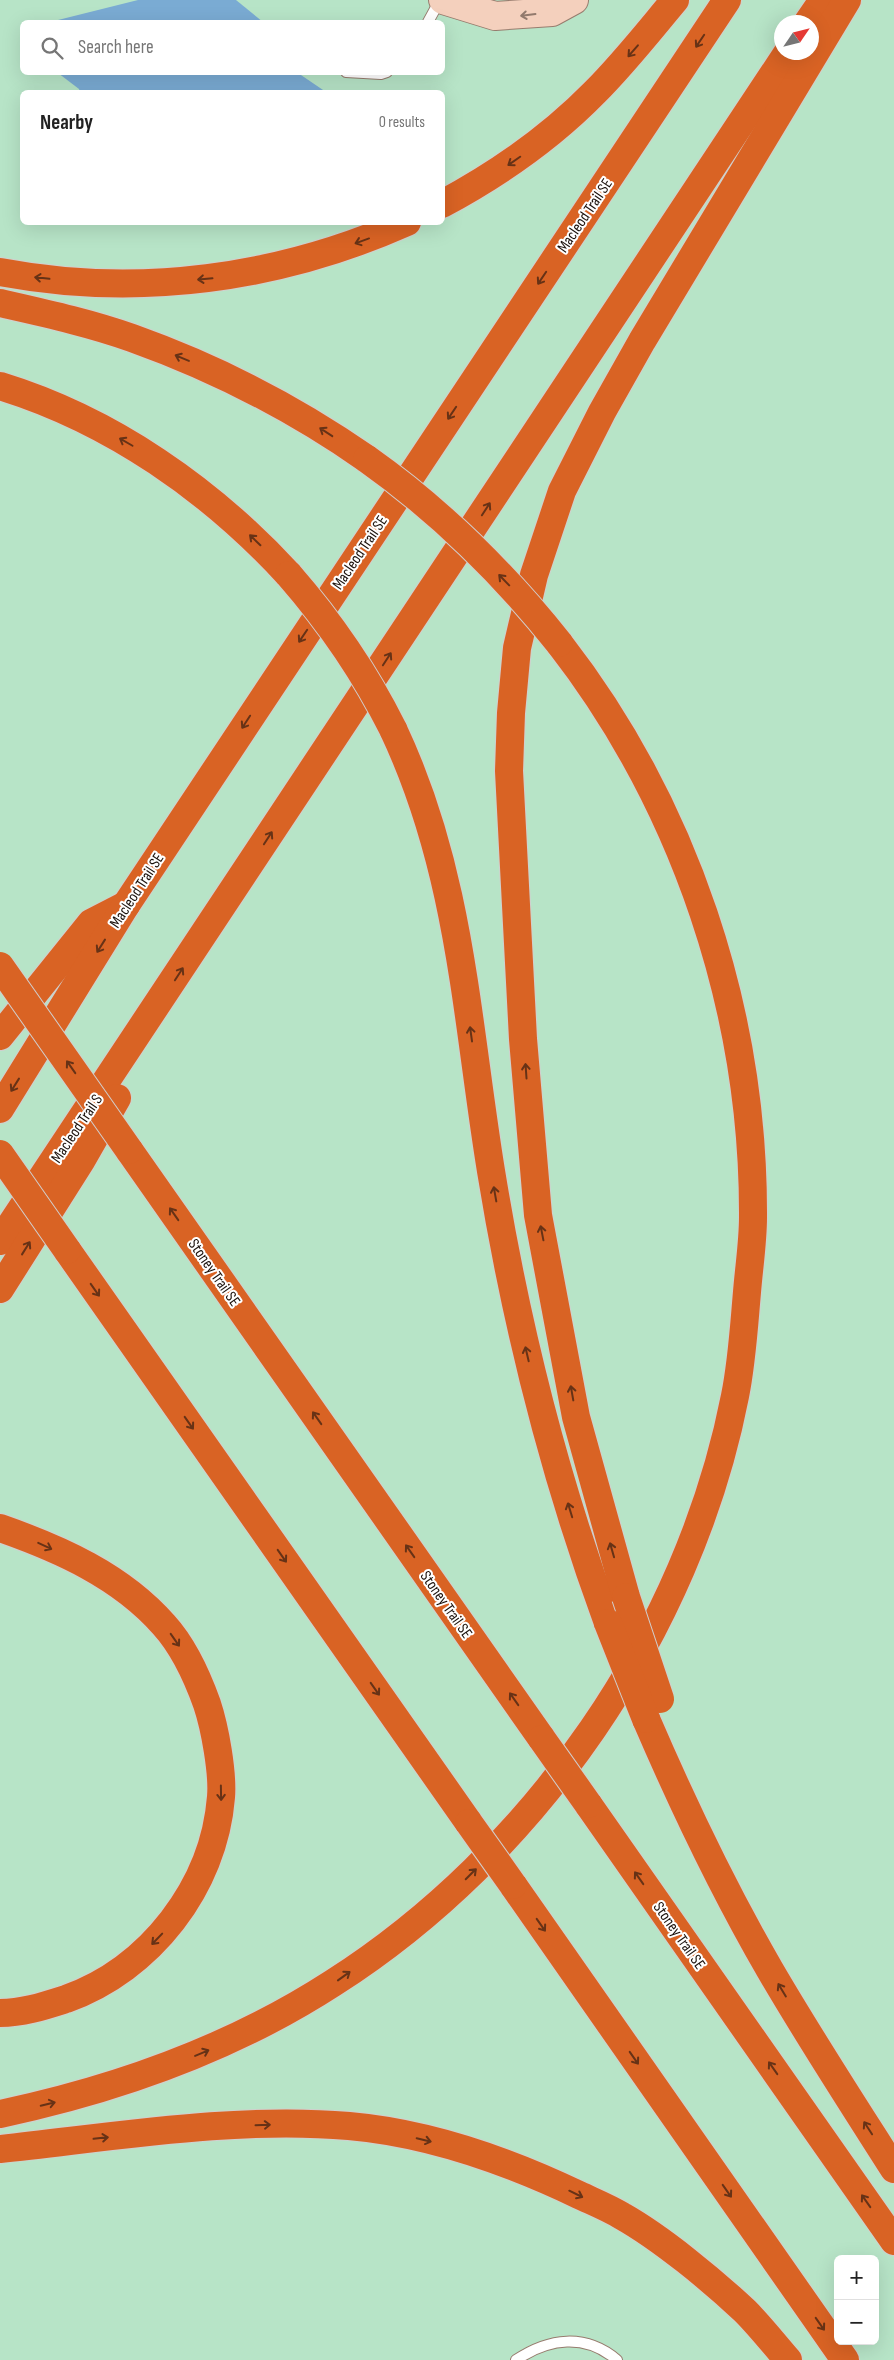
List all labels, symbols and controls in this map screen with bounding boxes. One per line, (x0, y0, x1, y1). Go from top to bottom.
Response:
one-way arrow (521, 10, 537, 20)
north arrow (774, 15, 819, 60)
search box (20, 20, 445, 75)
one-way arrow (694, 33, 704, 47)
icon: search (38, 34, 66, 62)
text: Search here (78, 36, 154, 59)
one-way arrow (627, 44, 639, 57)
text: Nearby (40, 110, 93, 135)
text: 0 results (379, 113, 425, 132)
one-way arrow (507, 156, 521, 166)
street label: Macleod Trail SE (554, 175, 617, 256)
one-way arrow (355, 237, 370, 246)
one-way arrow (536, 271, 547, 285)
one-way arrow (35, 273, 51, 283)
one-way arrow (197, 274, 213, 283)
one-way arrow (175, 352, 190, 362)
one-way arrow (446, 406, 457, 420)
one-way arrow (320, 427, 334, 437)
one-way arrow (119, 437, 133, 447)
one-way arrow (481, 502, 491, 516)
street label: Macleod Trail SE (329, 512, 392, 593)
one-way arrow (249, 534, 261, 546)
one-way arrow (498, 574, 510, 587)
one-way arrow (298, 628, 308, 642)
one-way arrow (382, 652, 392, 666)
one-way arrow (241, 715, 251, 729)
one-way arrow (263, 832, 273, 846)
street label: Macleod Trail SE (106, 850, 168, 932)
one-way arrow (95, 939, 105, 953)
one-way arrow (173, 967, 184, 981)
one-way arrow (466, 1026, 476, 1042)
one-way arrow (66, 1061, 76, 1075)
one-way arrow (521, 1064, 530, 1080)
one-way arrow (10, 1077, 20, 1091)
street label: Macleod Trail S (47, 1091, 107, 1167)
one-way arrow (489, 1187, 499, 1203)
one-way arrow (169, 1207, 179, 1221)
one-way arrow (537, 1225, 546, 1241)
street label: Stoney Trail SE (184, 1236, 244, 1310)
one-way arrow (21, 1241, 31, 1255)
one-way arrow (90, 1282, 100, 1296)
one-way arrow (522, 1346, 531, 1362)
one-way arrow (566, 1385, 576, 1401)
one-way arrow (312, 1412, 322, 1426)
one-way arrow (184, 1415, 194, 1429)
one-way arrow (564, 1503, 574, 1519)
one-way arrow (37, 1542, 52, 1551)
one-way arrow (607, 1542, 617, 1558)
one-way arrow (405, 1545, 415, 1559)
one-way arrow (277, 1548, 287, 1562)
street label: Stoney Trail SE (416, 1568, 476, 1642)
one-way arrow (170, 1632, 180, 1646)
one-way arrow (370, 1681, 380, 1695)
one-way arrow (509, 1692, 519, 1706)
one-way arrow (216, 1784, 225, 1800)
one-way arrow (465, 1868, 477, 1880)
one-way arrow (634, 1871, 644, 1885)
street label: Stoney Trail SE (649, 1899, 709, 1973)
one-way arrow (536, 1918, 546, 1932)
one-way arrow (151, 1932, 163, 1945)
one-way arrow (337, 1971, 351, 1981)
one-way arrow (776, 1983, 786, 1997)
one-way arrow (194, 2047, 209, 2056)
one-way arrow (629, 2051, 639, 2065)
one-way arrow (768, 2061, 778, 2075)
one-way arrow (39, 2099, 55, 2108)
one-way arrow (254, 2120, 270, 2130)
one-way arrow (863, 2121, 873, 2135)
one-way arrow (92, 2133, 108, 2143)
one-way arrow (415, 2136, 431, 2145)
one-way arrow (722, 2184, 732, 2198)
one-way arrow (569, 2189, 584, 2199)
one-way arrow (861, 2194, 871, 2208)
map controls (834, 2255, 879, 2345)
button: + (834, 2255, 879, 2300)
button: − (834, 2300, 879, 2345)
one-way arrow (815, 2317, 825, 2331)

